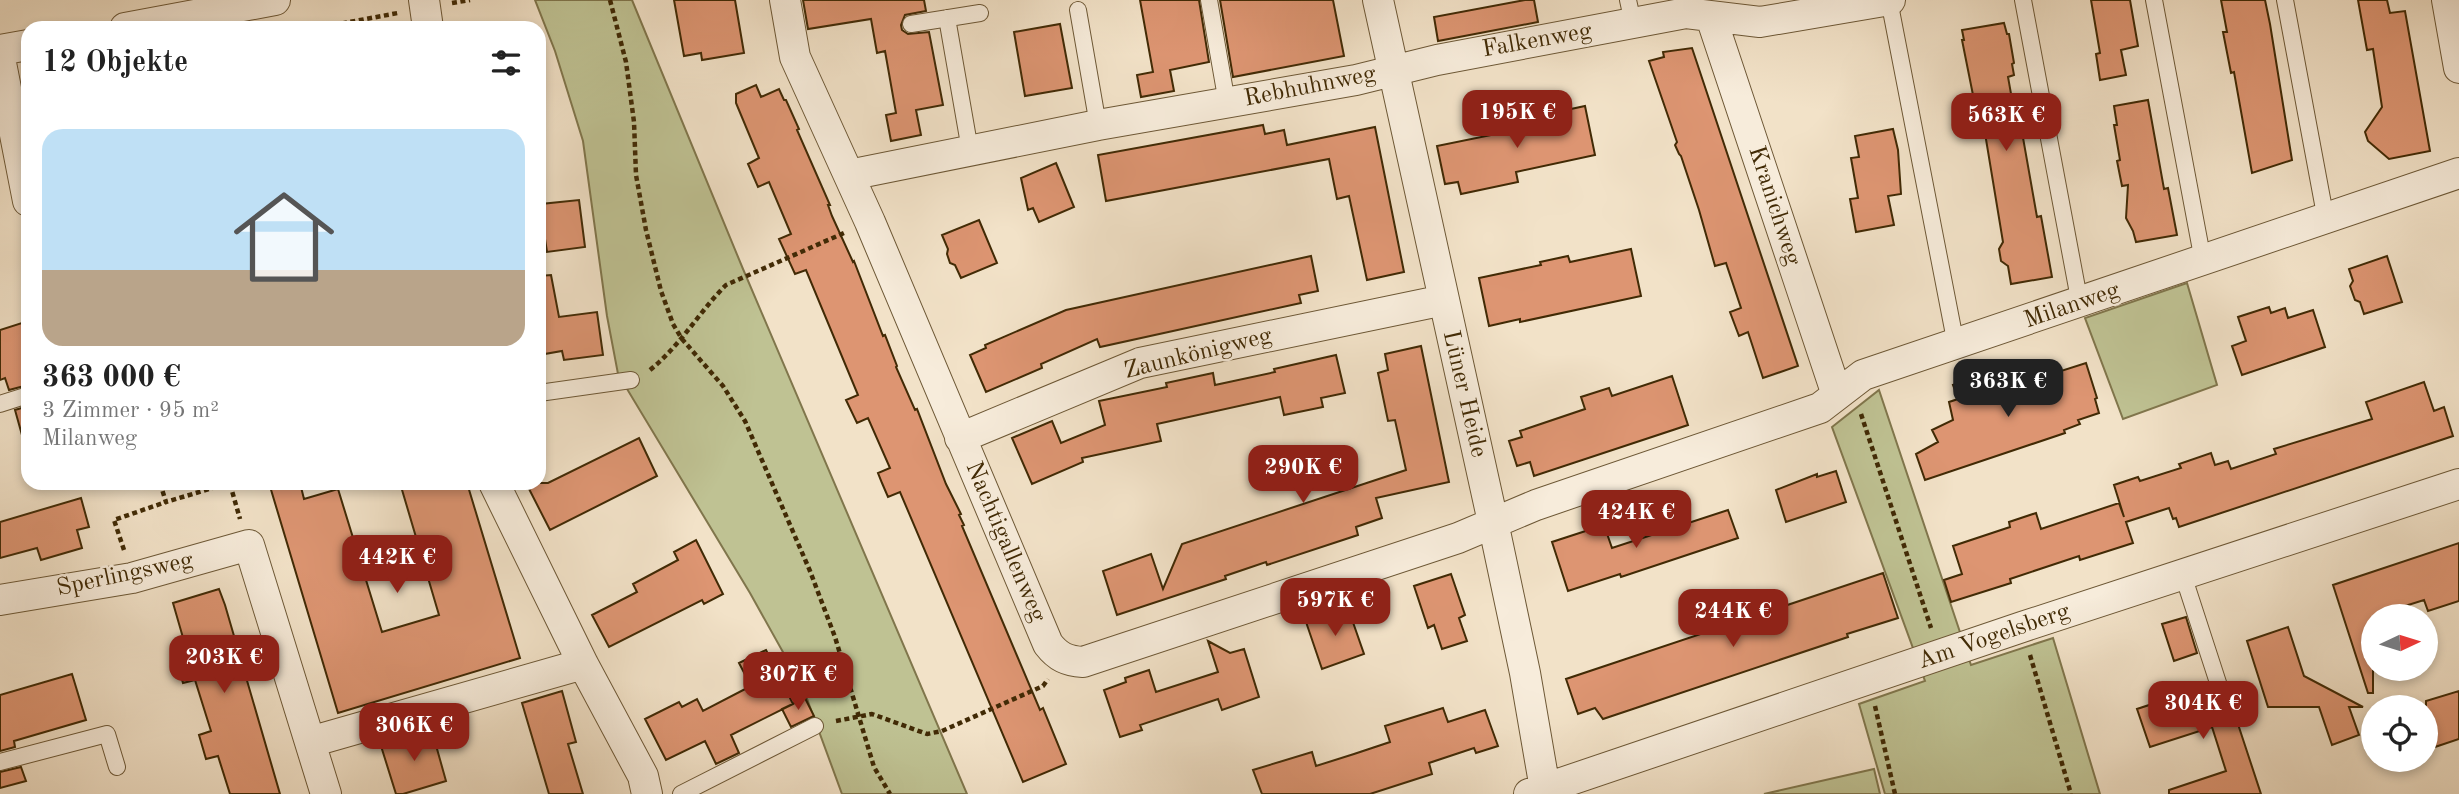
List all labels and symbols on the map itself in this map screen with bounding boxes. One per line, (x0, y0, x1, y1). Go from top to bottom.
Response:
street label: Falkenweg (1480, 20, 1594, 62)
street label: Rebhuhnweg (1242, 62, 1378, 112)
pin: 195K € (1460, 90, 1574, 150)
pin: 563K € (1949, 94, 2063, 153)
street label: Kranichweg (1743, 143, 1805, 269)
street label: Milanweg (2021, 278, 2123, 334)
street label: Zaunkönigweg (1122, 324, 1274, 384)
street label: Lüner Heide (1438, 328, 1490, 460)
pin: 363K € (1951, 360, 2065, 419)
pin: 290K € (1246, 446, 1360, 505)
street label: Nachtigallenweg (960, 458, 1050, 626)
pin: 424K € (1579, 490, 1693, 550)
pin: 442K € (340, 536, 454, 595)
street label: Sperlingsweg (55, 549, 195, 601)
pin: 597K € (1278, 578, 1392, 638)
pin: 244K € (1676, 590, 1790, 649)
street label: Am Vogelsberg (1915, 600, 2073, 674)
north arrow (2361, 604, 2438, 681)
pin: 203K € (167, 636, 281, 695)
pin: 307K € (741, 652, 855, 712)
pin: 304K € (2146, 682, 2260, 741)
pin: 306K € (357, 704, 471, 763)

